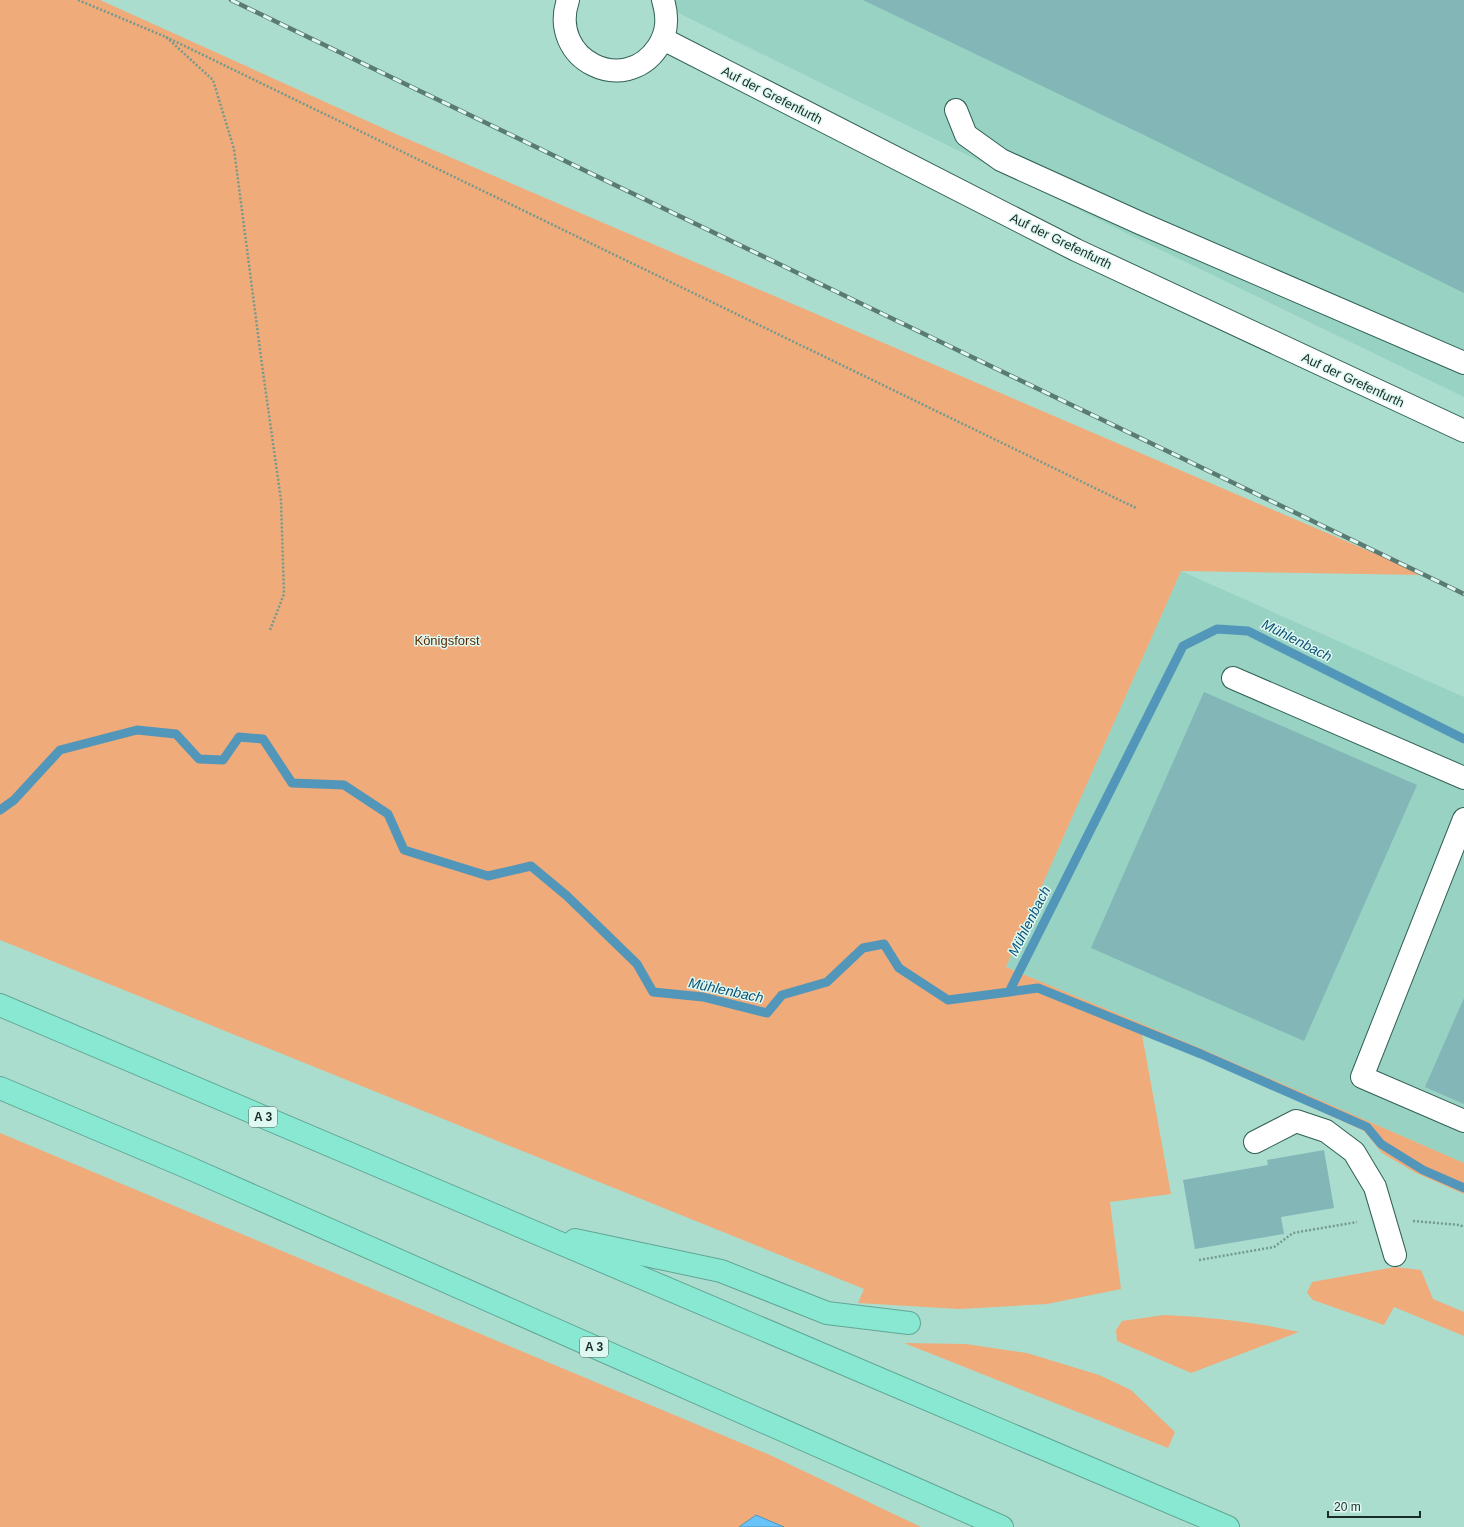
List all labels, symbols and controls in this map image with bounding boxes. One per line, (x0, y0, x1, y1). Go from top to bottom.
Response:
street label: Auf der Grefenfurth (719, 63, 825, 127)
street label: Auf der Grefenfurth (1008, 210, 1114, 272)
street label: Auf der Grefenfurth (1299, 350, 1407, 410)
water label: Mühlenbach (1259, 616, 1335, 665)
park label: Königsforst (414, 633, 480, 648)
water label: Mühlenbach (1005, 883, 1054, 959)
water label: Mühlenbach (687, 974, 765, 1006)
road number: A 3 (249, 1107, 277, 1127)
road number: A 3 (580, 1337, 608, 1357)
scale bar (1328, 1493, 1420, 1519)
text: 20 m (1334, 1500, 1361, 1514)

